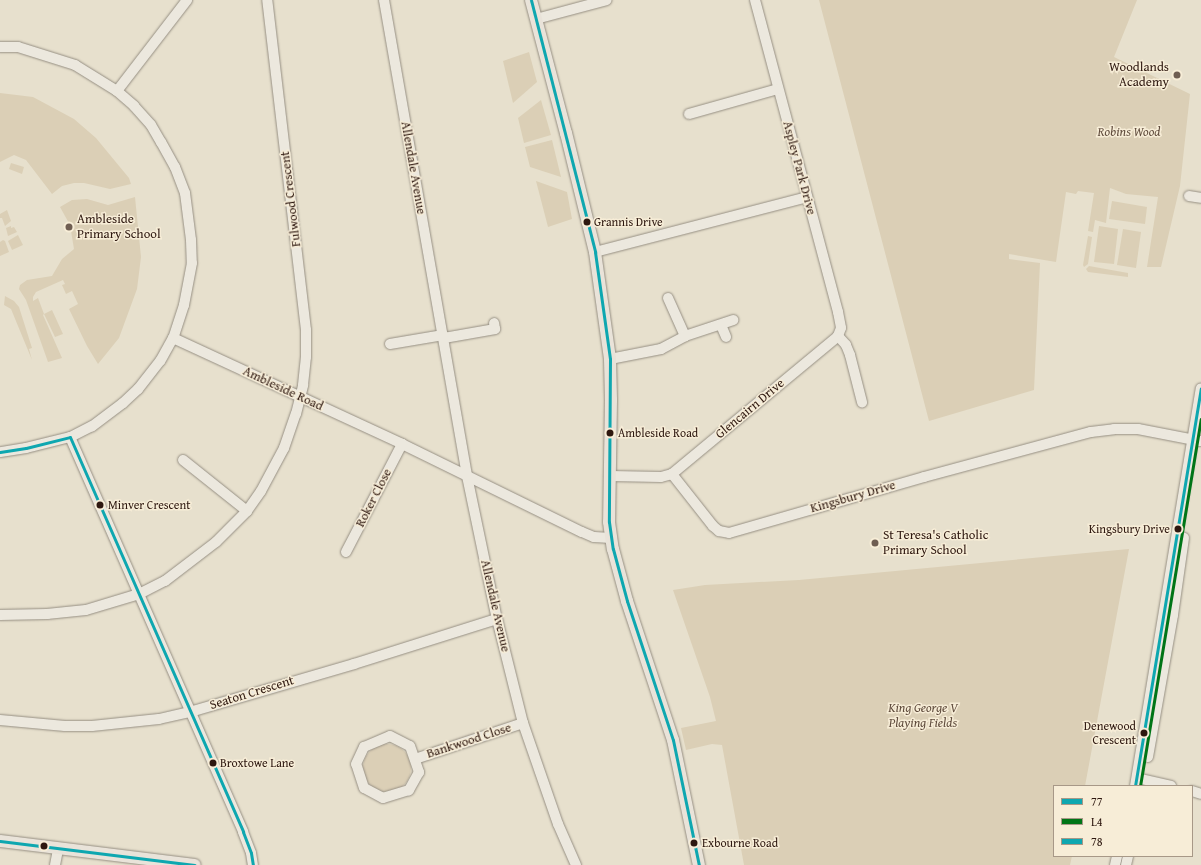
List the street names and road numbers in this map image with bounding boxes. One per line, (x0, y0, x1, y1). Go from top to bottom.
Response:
street label: Aspley Park Drive (779, 119, 819, 217)
street label: Allendale Avenue (397, 120, 429, 216)
street label: Fulwood Crescent (277, 150, 305, 248)
street label: Ambleside Road (240, 364, 326, 414)
street label: Glencairn Drive (712, 376, 788, 442)
street label: Roker Close (353, 466, 395, 530)
street label: Kingsbury Drive (809, 477, 897, 517)
street label: Allendale Avenue (477, 558, 513, 654)
street label: Seaton Crescent (208, 673, 296, 713)
street label: Bankwood Close (425, 720, 513, 762)

